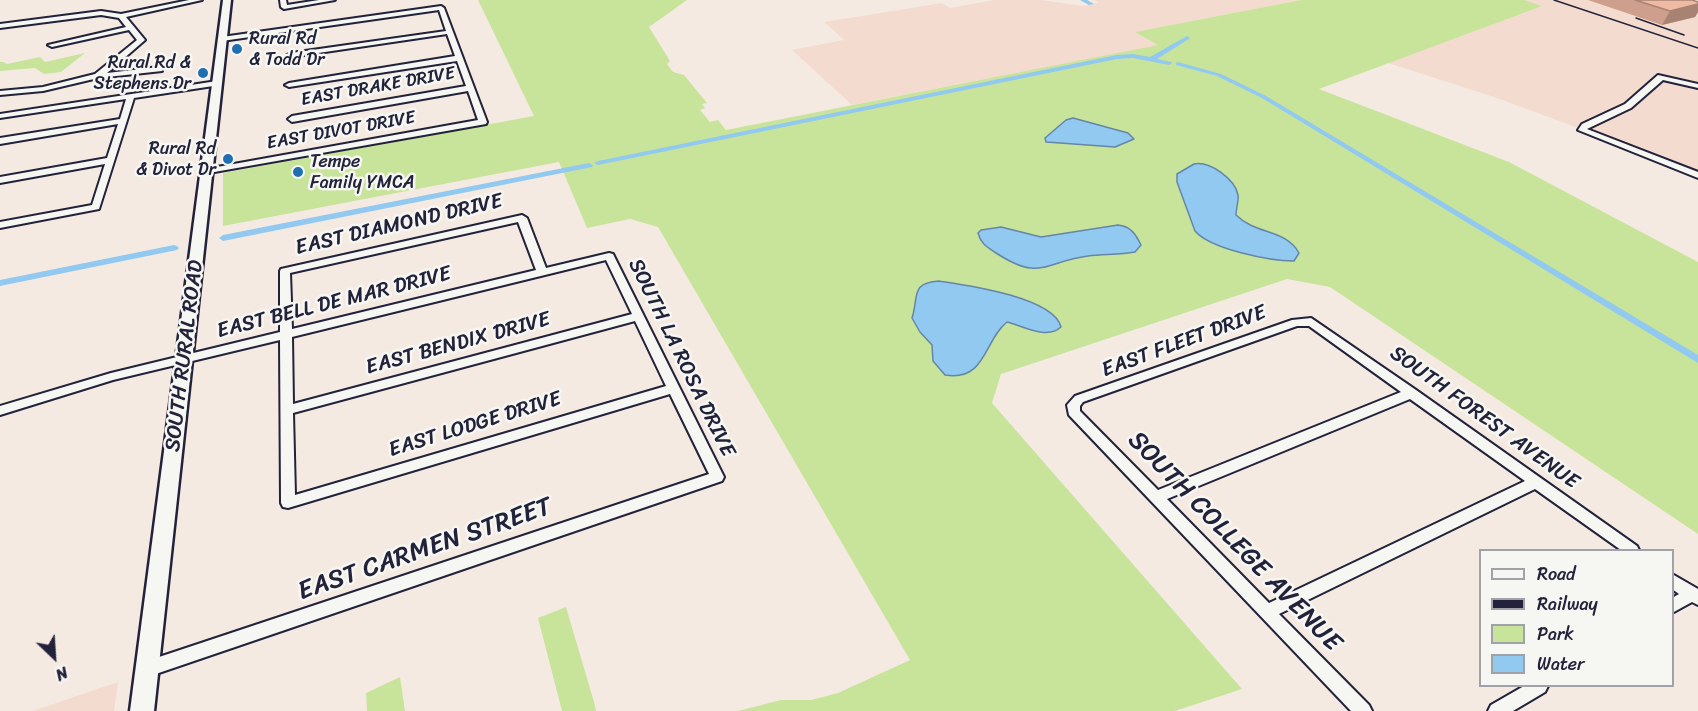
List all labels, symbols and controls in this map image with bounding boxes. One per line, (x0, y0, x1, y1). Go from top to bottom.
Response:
place label: Rural Rd & Todd Dr (249, 28, 324, 70)
marker: Rural Rd & Todd Dr (230, 42, 244, 56)
place label: Rural Rd & Stephens Dr (94, 52, 191, 94)
street label: EAST DRAKE DRIVE (299, 63, 457, 111)
marker: Rural Rd & Stephens Dr (196, 66, 210, 80)
street label: EAST DIVOT DRIVE (265, 107, 417, 155)
place label: Rural Rd & Divot Dr (136, 138, 216, 180)
place label: Tempe Family YMCA (310, 151, 415, 194)
marker: Rural Rd & Divot Dr (221, 152, 235, 166)
marker: Tempe Family YMCA (291, 165, 305, 179)
street label: EAST DIAMOND DRIVE (293, 189, 505, 261)
street label: SOUTH LA ROSA DRIVE (622, 255, 740, 461)
street label: SOUTH RURAL ROAD (161, 259, 209, 453)
street label: EAST BELL DE MAR DRIVE (214, 262, 454, 344)
street label: EAST FLEET DRIVE (1098, 301, 1270, 383)
street label: EAST BENDIX DRIVE (363, 307, 553, 381)
street label: SOUTH FOREST AVENUE (1385, 341, 1583, 495)
street label: EAST LODGE DRIVE (386, 387, 564, 463)
street label: SOUTH COLLEGE AVENUE (1121, 425, 1347, 659)
street label: EAST CARMEN STREET (294, 492, 556, 608)
legend (1479, 549, 1674, 687)
text: Road (1537, 558, 1576, 590)
text: Railway (1537, 588, 1598, 620)
text: Park (1537, 618, 1574, 650)
north arrow (24, 627, 84, 687)
text: Water (1537, 648, 1584, 680)
text: N (51, 658, 73, 689)

